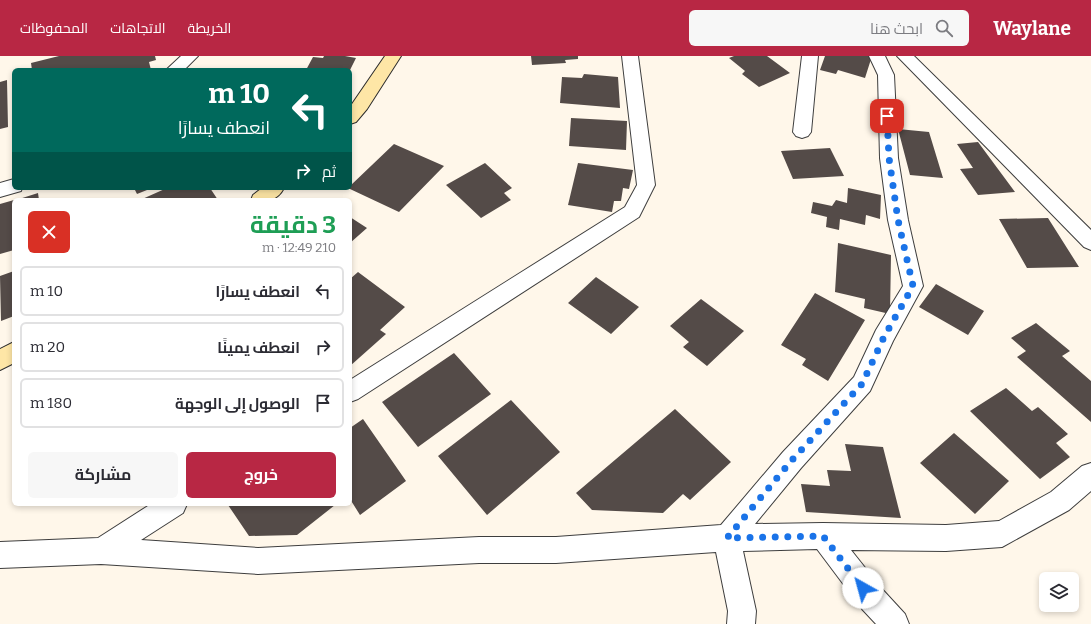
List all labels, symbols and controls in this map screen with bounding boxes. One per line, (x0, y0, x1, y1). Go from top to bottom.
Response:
search box (689, 10, 969, 46)
icon: search (933, 17, 955, 39)
text: Waylane (993, 17, 1071, 40)
text: المحفوظات (20, 20, 88, 37)
text: الاتجاهات (110, 20, 166, 37)
text: الخريطة (188, 20, 231, 37)
text: ابحث هنا (870, 20, 923, 38)
text: 10 m (208, 77, 270, 110)
icon: left (284, 84, 336, 136)
pin (870, 99, 904, 133)
icon: arrive (876, 105, 898, 127)
text: انعطف يسارًا (178, 117, 270, 139)
icon: right (292, 160, 314, 182)
text: ثم (322, 163, 336, 181)
button: close (28, 211, 70, 253)
text: 3 دقيقة (250, 211, 336, 239)
text: 210 m · 12:49 (262, 240, 336, 255)
icon: left (312, 280, 334, 302)
text: 10 m (30, 282, 63, 300)
text: انعطف يسارًا (215, 283, 300, 301)
icon: right (312, 336, 334, 358)
text: 20 m (30, 338, 65, 356)
text: انعطف يمينًا (217, 339, 300, 357)
icon: arrive (312, 392, 334, 414)
text: 180 m (30, 394, 72, 412)
text: الوصول إلى الوجهة (175, 395, 300, 413)
button: مشاركة (28, 452, 178, 498)
button: خروج (186, 452, 336, 498)
position arrow (842, 567, 884, 609)
map controls (1039, 572, 1079, 612)
button: layers (1039, 572, 1079, 612)

